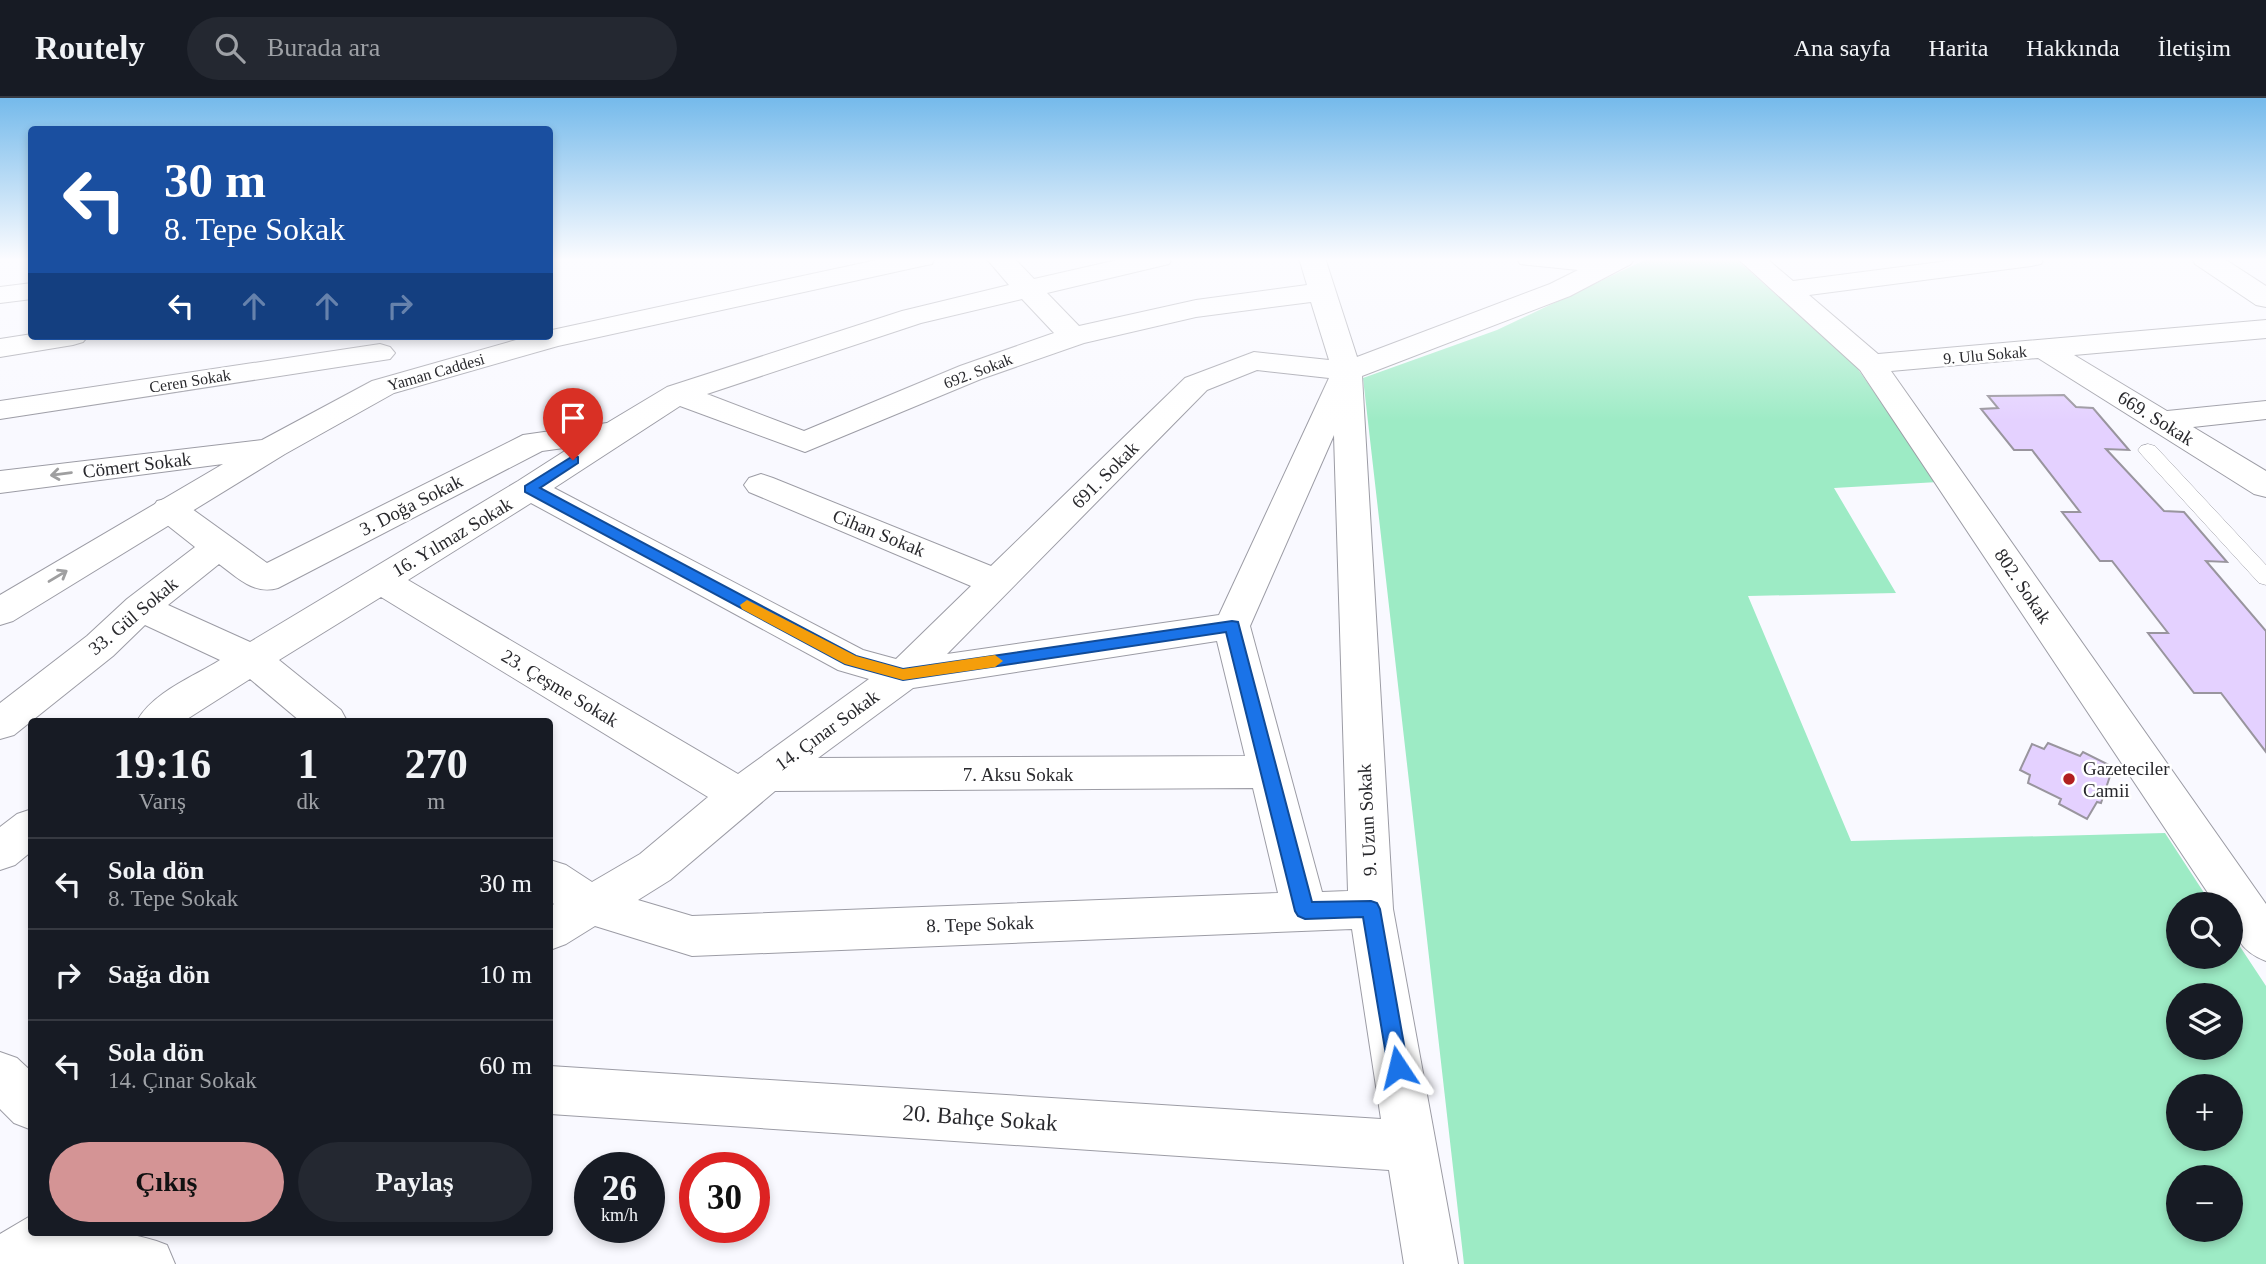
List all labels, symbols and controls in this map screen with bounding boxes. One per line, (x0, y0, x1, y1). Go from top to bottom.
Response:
search box (187, 17, 677, 80)
icon: search (211, 29, 249, 67)
text: Routely (35, 30, 145, 66)
text: Burada ara (267, 33, 380, 62)
text: Ana sayfa (1794, 35, 1890, 61)
text: Harita (1928, 35, 1988, 61)
text: Hakkında (2026, 35, 2120, 61)
text: İletişim (2158, 35, 2231, 61)
text: 30 m (164, 153, 266, 208)
icon: left (49, 154, 140, 245)
text: 8. Tepe Sokak (164, 211, 345, 247)
icon: left (162, 287, 200, 325)
icon: ahead (235, 287, 273, 325)
icon: ahead (308, 287, 346, 325)
icon: right (381, 287, 419, 325)
street label: 9. Ulu Sokak (1942, 343, 2028, 367)
street label: Yaman Caddesi (386, 350, 487, 394)
street label: 692. Sokak (941, 350, 1015, 392)
street label: Ceren Sokak (148, 366, 232, 396)
street label: 669. Sokak (2114, 386, 2198, 450)
pin (543, 388, 603, 460)
icon: arrive (554, 399, 592, 437)
street label: 691. Sokak (1067, 437, 1143, 513)
street label: Cömert Sokak (82, 448, 193, 482)
one-way arrow (50, 468, 73, 481)
street label: 3. Doğa Sokak (356, 470, 466, 540)
street label: 16. Yılmaz Sokak (388, 493, 516, 581)
street label: Cihan Sokak (830, 505, 929, 561)
street label: 802. Sokak (1990, 545, 2056, 628)
one-way arrow (48, 569, 68, 583)
street label: 33. Gül Sokak (84, 573, 182, 659)
street label: 23. Çeşme Sokak (498, 645, 623, 731)
street label: 14. Çınar Sokak (771, 685, 883, 775)
text: 19:16 (113, 741, 211, 787)
text: 1 (298, 741, 319, 787)
text: 270 (405, 741, 468, 787)
place label: Gazeteciler Camii (2083, 758, 2170, 801)
street label: 9. Uzun Sokak (1354, 763, 1380, 877)
street label: 7. Aksu Sokak (963, 764, 1074, 785)
marker: Gazeteciler Camii (2061, 771, 2077, 787)
text: Varış (139, 789, 186, 814)
text: dk (297, 789, 320, 814)
text: m (427, 789, 445, 814)
text: Sola dön (108, 856, 204, 885)
icon: left (49, 865, 87, 903)
text: 30 m (479, 869, 532, 898)
text: 8. Tepe Sokak (108, 886, 238, 911)
map controls (2166, 892, 2243, 1242)
button: search (2166, 892, 2243, 969)
street label: 8. Tepe Sokak (926, 912, 1035, 936)
icon: right (49, 956, 87, 994)
text: Sağa dön (108, 960, 210, 989)
text: 10 m (479, 960, 532, 989)
button: layers (2166, 983, 2243, 1060)
position arrow (1361, 1030, 1435, 1104)
text: Sola dön (108, 1038, 204, 1067)
icon: left (49, 1047, 87, 1085)
text: 60 m (479, 1051, 532, 1080)
text: 14. Çınar Sokak (108, 1068, 257, 1093)
button: + (2166, 1074, 2243, 1151)
street label: 20. Bahçe Sokak (902, 1100, 1059, 1136)
button: Çıkış (49, 1142, 284, 1222)
button: Paylaş (298, 1142, 532, 1222)
speed limit sign: 30 (679, 1152, 770, 1243)
button: − (2166, 1165, 2243, 1242)
text: 26 (602, 1169, 637, 1208)
text: km/h (601, 1205, 638, 1225)

